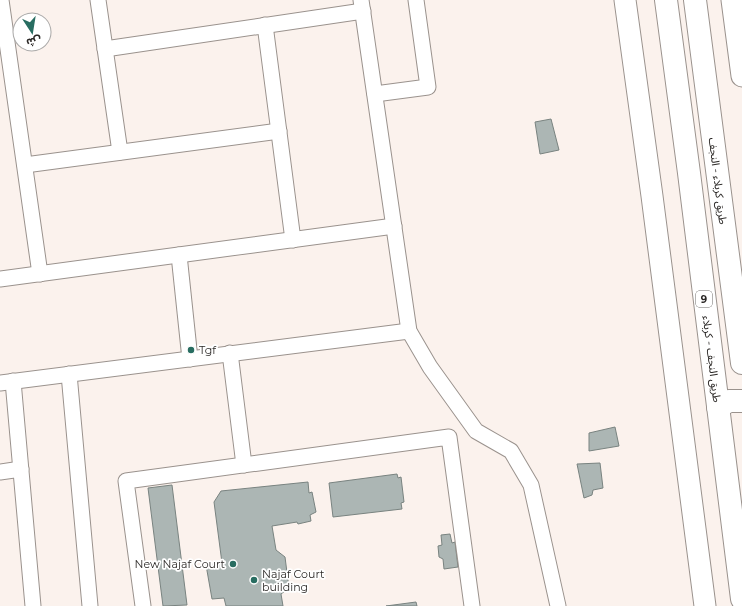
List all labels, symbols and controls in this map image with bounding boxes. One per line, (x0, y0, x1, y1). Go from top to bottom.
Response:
north arrow (12, 12, 52, 52)
text: ش (25, 33, 43, 50)
street label: طريق کربلاء - النجف (706, 137, 730, 225)
road number: 9 (696, 291, 712, 307)
street label: طريق النجف - کربلاء (700, 315, 724, 403)
place label: Tgf (199, 343, 217, 357)
marker: Tgf (186, 345, 196, 355)
place label: New Najaf Court (135, 557, 226, 571)
marker: New Najaf Court (228, 559, 238, 569)
place label: Najaf Court building (262, 567, 325, 594)
marker: Najaf Court building (249, 575, 259, 585)

